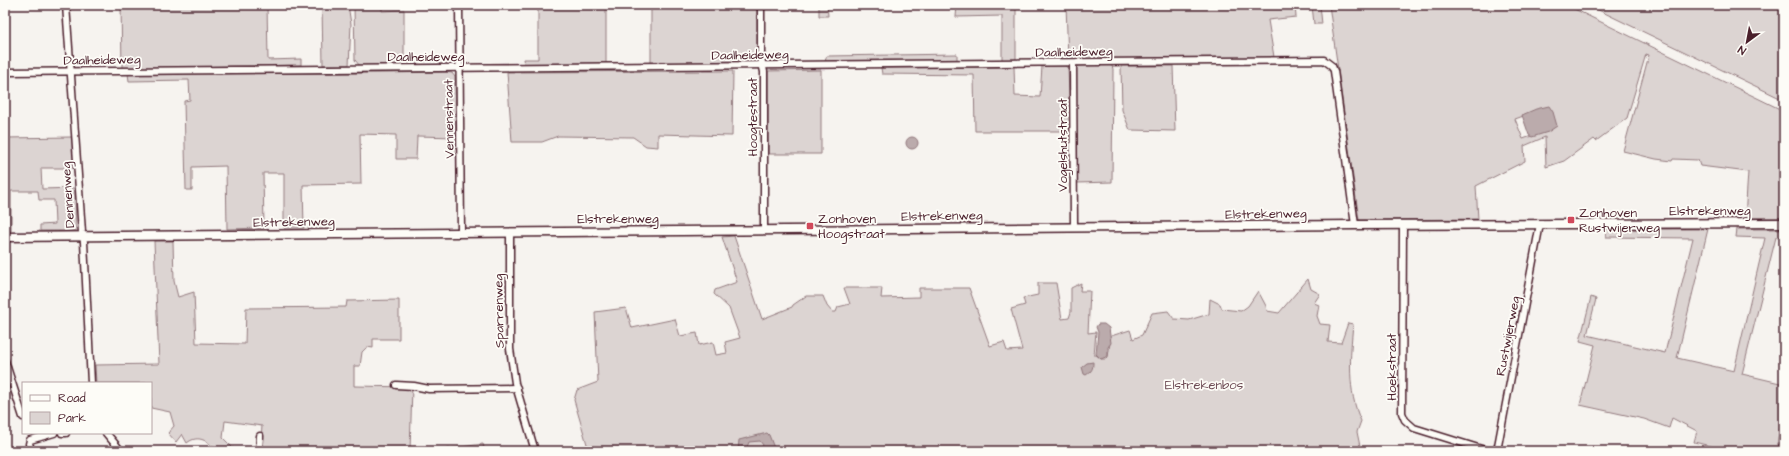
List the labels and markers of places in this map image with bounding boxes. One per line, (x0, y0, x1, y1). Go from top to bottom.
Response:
place label: Zonhoven Rustwijerweg (1579, 204, 1660, 238)
place label: Zonhoven Hoogstraat (818, 210, 885, 244)
marker: Zonhoven Rustwijerweg (1566, 215, 1576, 225)
marker: Zonhoven Hoogstraat (805, 221, 815, 231)

